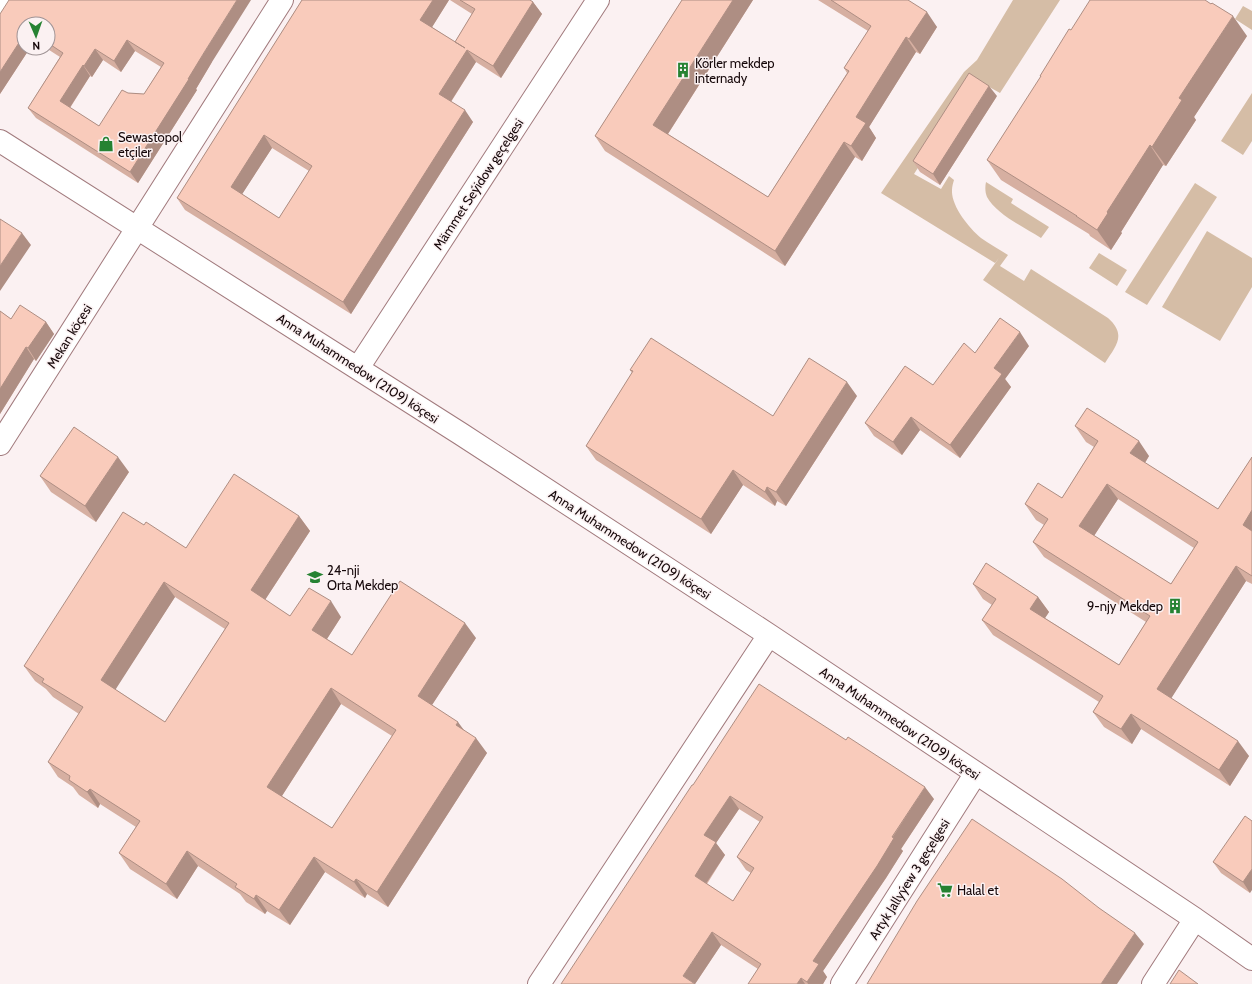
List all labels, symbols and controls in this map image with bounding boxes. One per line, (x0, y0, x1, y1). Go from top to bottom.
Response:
north arrow (16, 16, 56, 56)
text: N (32, 39, 40, 53)
place label: Körler mekdep internady (695, 55, 775, 86)
building icon: Körler mekdep internady (674, 61, 692, 79)
street label: Mämmet Seýidow geçelgesi (429, 115, 527, 253)
place label: Sewastopol etçiler (118, 129, 182, 160)
shop icon: Sewastopol etçiler (97, 135, 115, 153)
street label: Mekan köçesi (43, 301, 95, 371)
street label: Anna Muhammedow (2109) köçesi (274, 310, 442, 426)
street label: Anna Muhammedow (2109) köçesi (546, 486, 714, 602)
place label: 24-nji Orta Mekdep (327, 562, 398, 593)
school or university icon: 24-nji Orta Mekdep (306, 568, 324, 586)
building icon: 9-njy Mekdep (1166, 597, 1184, 615)
place label: 9-njy Mekdep (1087, 598, 1163, 615)
street label: Anna Muhammedow (2109) köçesi (817, 663, 983, 783)
street label: Artyk Jallyýew 3 geçelgesi (865, 816, 953, 942)
supermarket icon: Halal et (936, 881, 954, 899)
place label: Halal et (957, 882, 999, 898)

